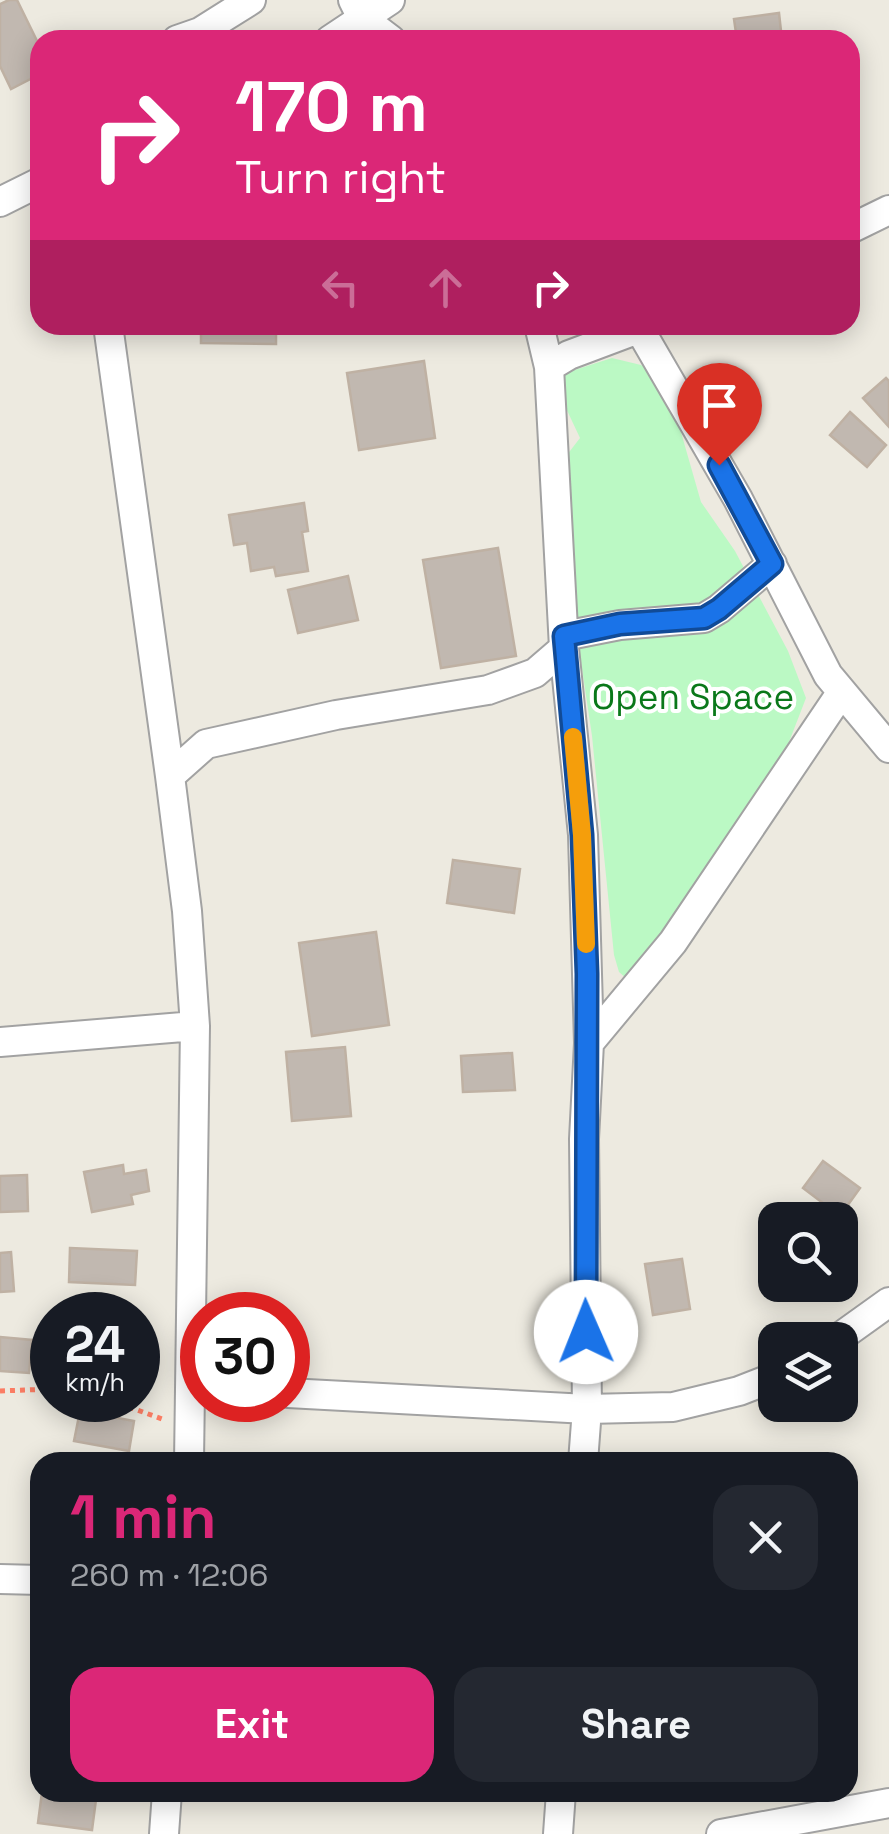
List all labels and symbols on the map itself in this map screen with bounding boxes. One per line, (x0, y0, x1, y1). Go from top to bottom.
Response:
pin (677, 363, 762, 466)
park label: Open Space (592, 675, 794, 719)
position arrow (534, 1280, 638, 1384)
speed limit sign: 30 (180, 1292, 310, 1422)

